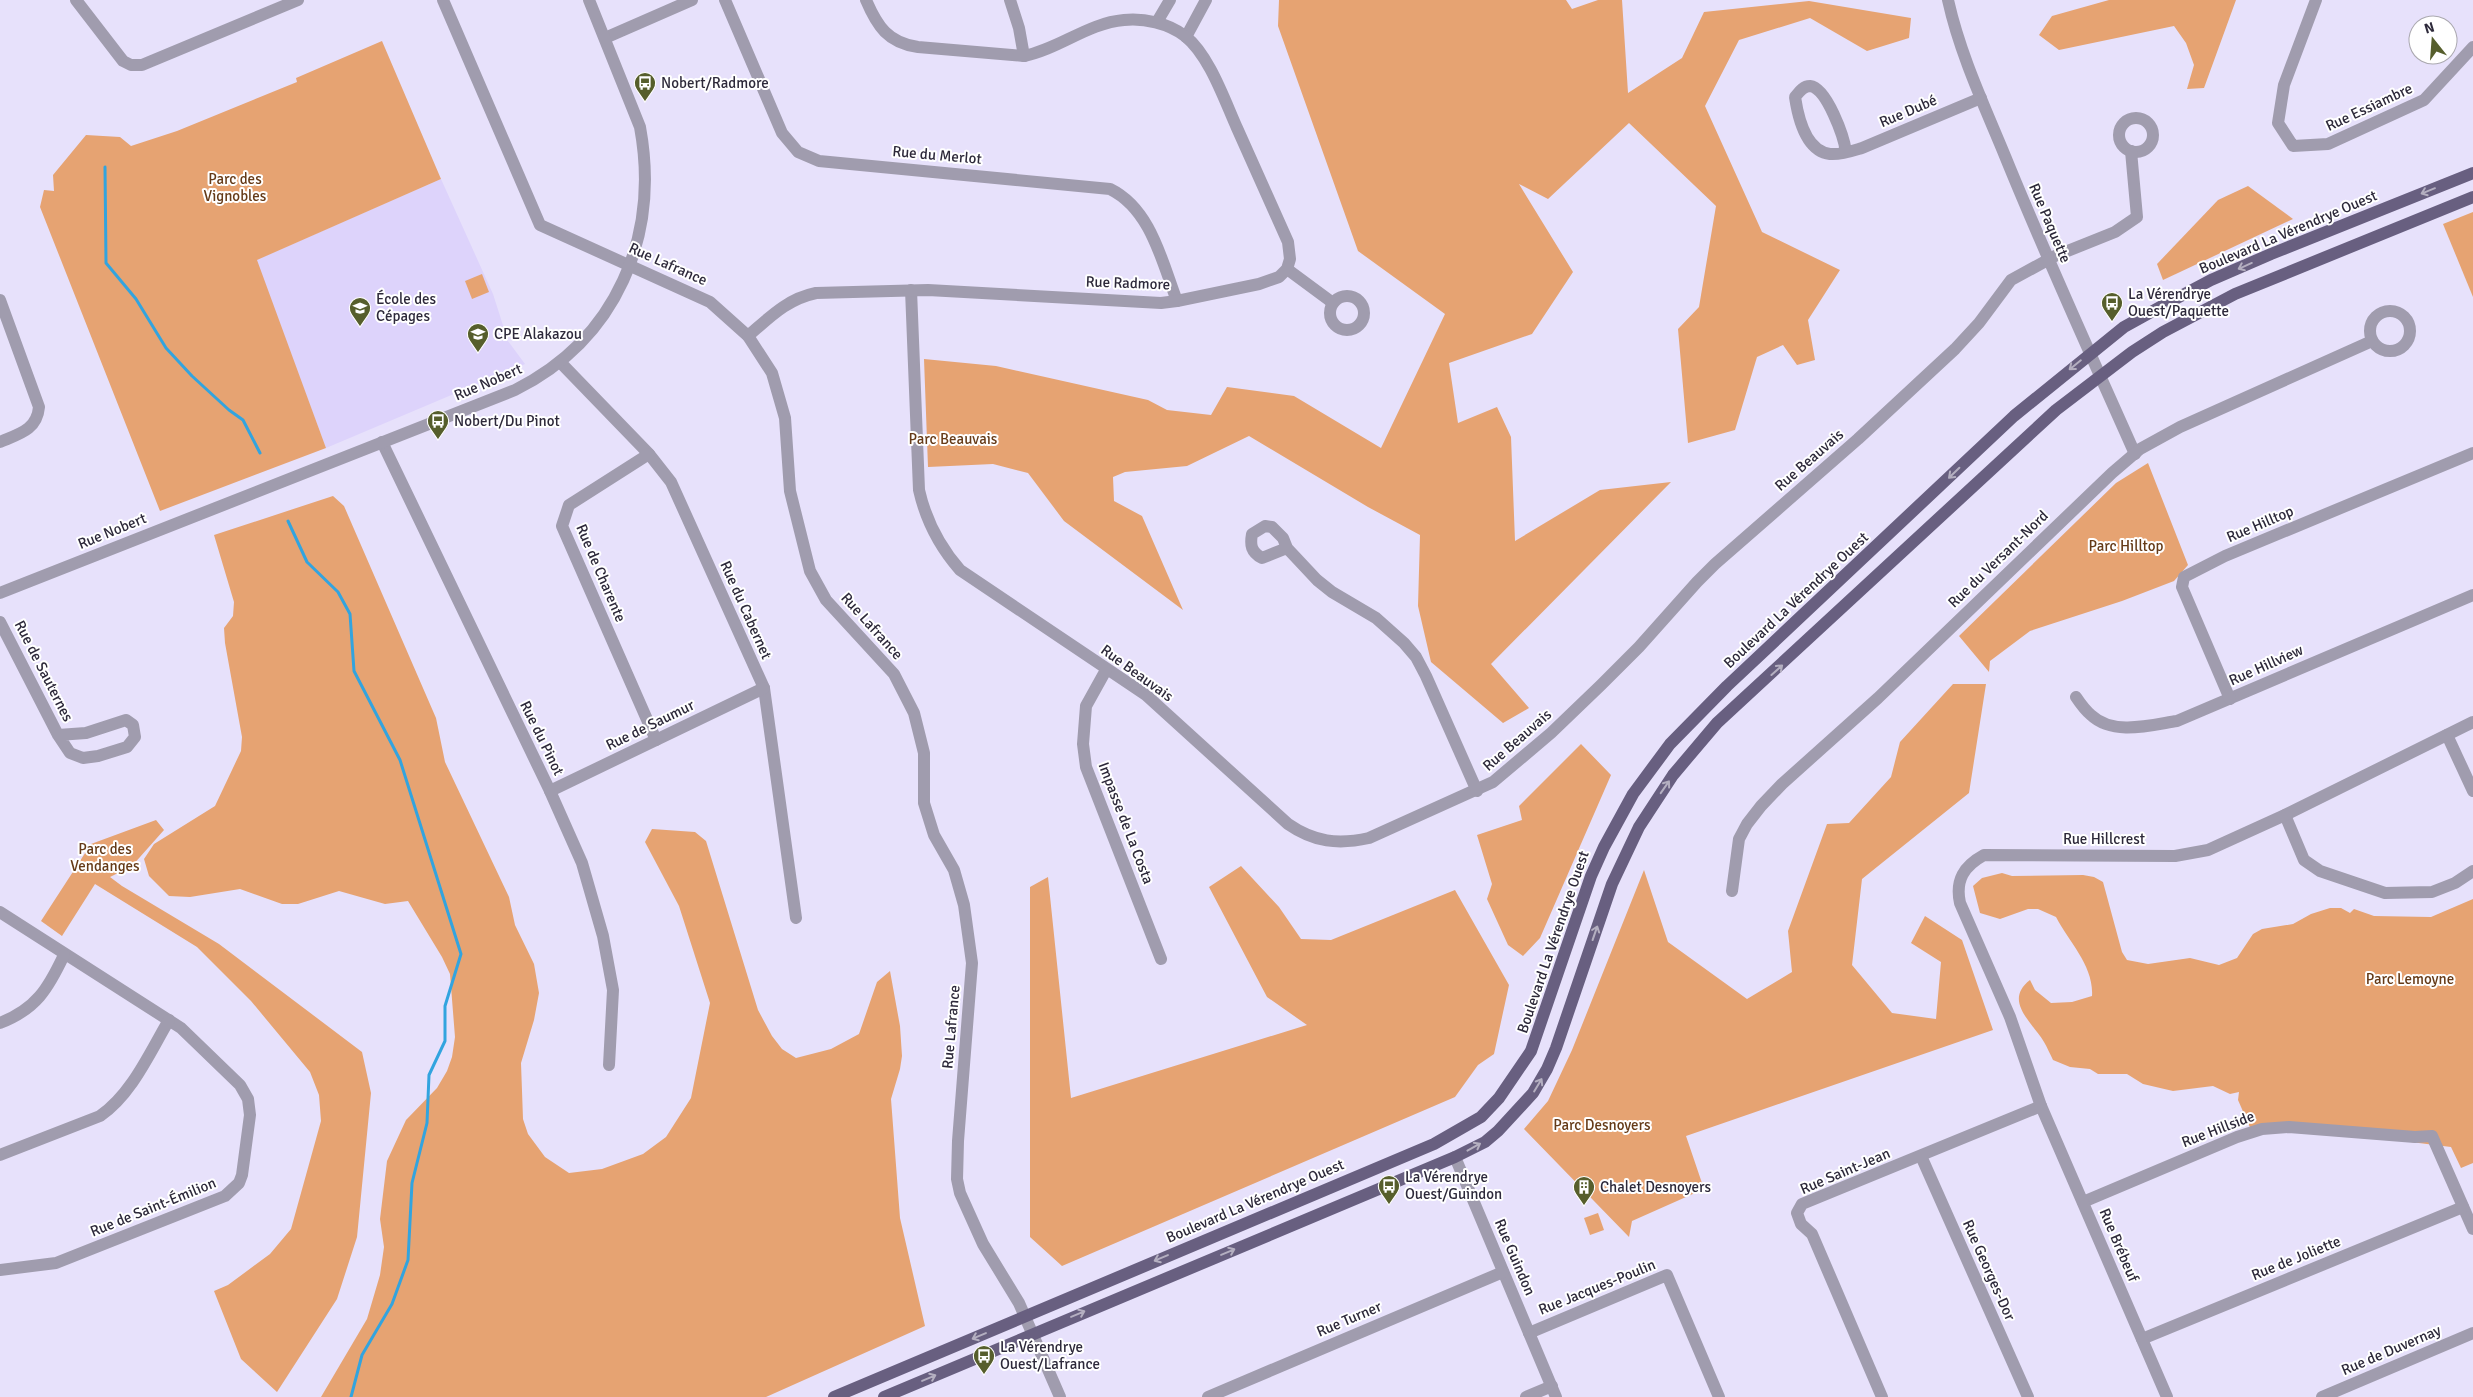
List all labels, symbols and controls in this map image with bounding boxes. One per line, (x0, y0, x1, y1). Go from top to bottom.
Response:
north arrow (2408, 15, 2458, 65)
text: N (2422, 18, 2436, 38)
bus stop icon: Nobert/Radmore (633, 71, 657, 102)
place label: Nobert/Radmore (661, 74, 769, 92)
street label: Rue Essiambre (2323, 79, 2415, 135)
street label: Rue Dubé (1876, 91, 1940, 131)
street label: Rue du Merlot (892, 142, 982, 168)
park label: Parc des Vignobles (204, 170, 267, 205)
street label: Rue Paquette (2025, 180, 2075, 266)
street label: Boulevard La Vérendrye Ouest (2196, 186, 2380, 278)
one-way arrow (2421, 187, 2436, 196)
street label: Rue Lafrance (626, 239, 710, 289)
one-way arrow (2238, 261, 2253, 271)
street label: Rue Radmore (1085, 273, 1171, 293)
place label: La Vérendrye Ouest/Paquette (2128, 285, 2229, 320)
place label: École des Cépages (376, 289, 437, 325)
bus stop icon: La Vérendrye Ouest/Paquette (2100, 291, 2124, 322)
school or university icon: École des Cépages (348, 296, 372, 327)
school or university icon: CPE Alakazou (466, 322, 490, 353)
place label: CPE Alakazou (494, 325, 582, 343)
street label: Rue Nobert (451, 360, 525, 404)
one-way arrow (2069, 360, 2082, 371)
bus stop icon: Nobert/Du Pinot (426, 409, 450, 440)
place label: Nobert/Du Pinot (454, 412, 560, 430)
street label: Rue Beauvais (1771, 425, 1847, 495)
park label: Parc Beauvais (909, 430, 998, 448)
one-way arrow (1948, 467, 1960, 479)
street label: Rue Hilltop (2224, 502, 2296, 546)
street label: Rue du Versant-Nord (1944, 507, 2052, 611)
street label: Rue Nobert (75, 509, 149, 553)
street label: Rue de Charente (572, 521, 630, 625)
street label: Boulevard La Vérendrye Ouest (1720, 528, 1872, 672)
park label: Parc Hilltop (2089, 537, 2163, 555)
street label: Rue du Cabernet (716, 558, 776, 662)
street label: Rue Lafrance (837, 589, 907, 663)
street label: Rue de Sauternes (11, 617, 77, 725)
street label: Rue Beauvais (1097, 641, 1177, 706)
street label: Rue Hillview (2226, 641, 2306, 689)
one-way arrow (1770, 664, 1783, 676)
street label: Rue de Saumur (603, 696, 698, 754)
street label: Rue du Pinot (516, 698, 568, 778)
street label: Rue Beauvais (1479, 705, 1555, 775)
street label: Impasse de La Costa (1094, 759, 1158, 887)
one-way arrow (1660, 780, 1670, 794)
street label: Rue Hillcrest (2063, 830, 2145, 848)
park label: Parc des Vendanges (70, 840, 140, 875)
street label: Boulevard La Vérendrye Ouest (1513, 849, 1593, 1035)
one-way arrow (1591, 926, 1600, 941)
park label: Parc Lemoyne (2366, 970, 2454, 988)
street label: Rue Lafrance (938, 984, 964, 1070)
one-way arrow (1533, 1078, 1543, 1092)
street label: Rue Hillside (2179, 1107, 2257, 1151)
park label: Parc Desnoyers (1553, 1116, 1651, 1134)
one-way arrow (1466, 1142, 1481, 1152)
street label: Rue Saint-Jean (1797, 1144, 1893, 1198)
street label: Boulevard La Vérendrye Ouest (1163, 1155, 1347, 1247)
place label: La Vérendrye Ouest/Guindon (1405, 1168, 1502, 1203)
street label: Rue de Saint-Émilion (87, 1173, 219, 1240)
bus stop icon: La Vérendrye Ouest/Guindon (1377, 1174, 1401, 1205)
building icon: Chalet Desnoyers (1572, 1175, 1596, 1206)
place label: Chalet Desnoyers (1600, 1178, 1712, 1196)
street label: Rue Brébeuf (2095, 1206, 2143, 1285)
street label: Rue Guindon (1491, 1216, 1539, 1298)
street label: Rue Georges-Dor (1959, 1217, 2019, 1324)
street label: Rue de Joliette (2249, 1232, 2343, 1284)
one-way arrow (1220, 1247, 1235, 1256)
one-way arrow (1154, 1254, 1169, 1264)
street label: Rue Jacques-Poulin (1536, 1255, 1658, 1319)
street label: Rue Turner (1314, 1297, 1385, 1341)
one-way arrow (1070, 1309, 1085, 1319)
street label: Rue de Duvernay (2338, 1321, 2444, 1379)
one-way arrow (972, 1331, 987, 1341)
place label: La Vérendrye Ouest/Lafrance (1000, 1338, 1100, 1373)
bus stop icon: La Vérendrye Ouest/Lafrance (972, 1344, 996, 1375)
one-way arrow (921, 1372, 936, 1382)

